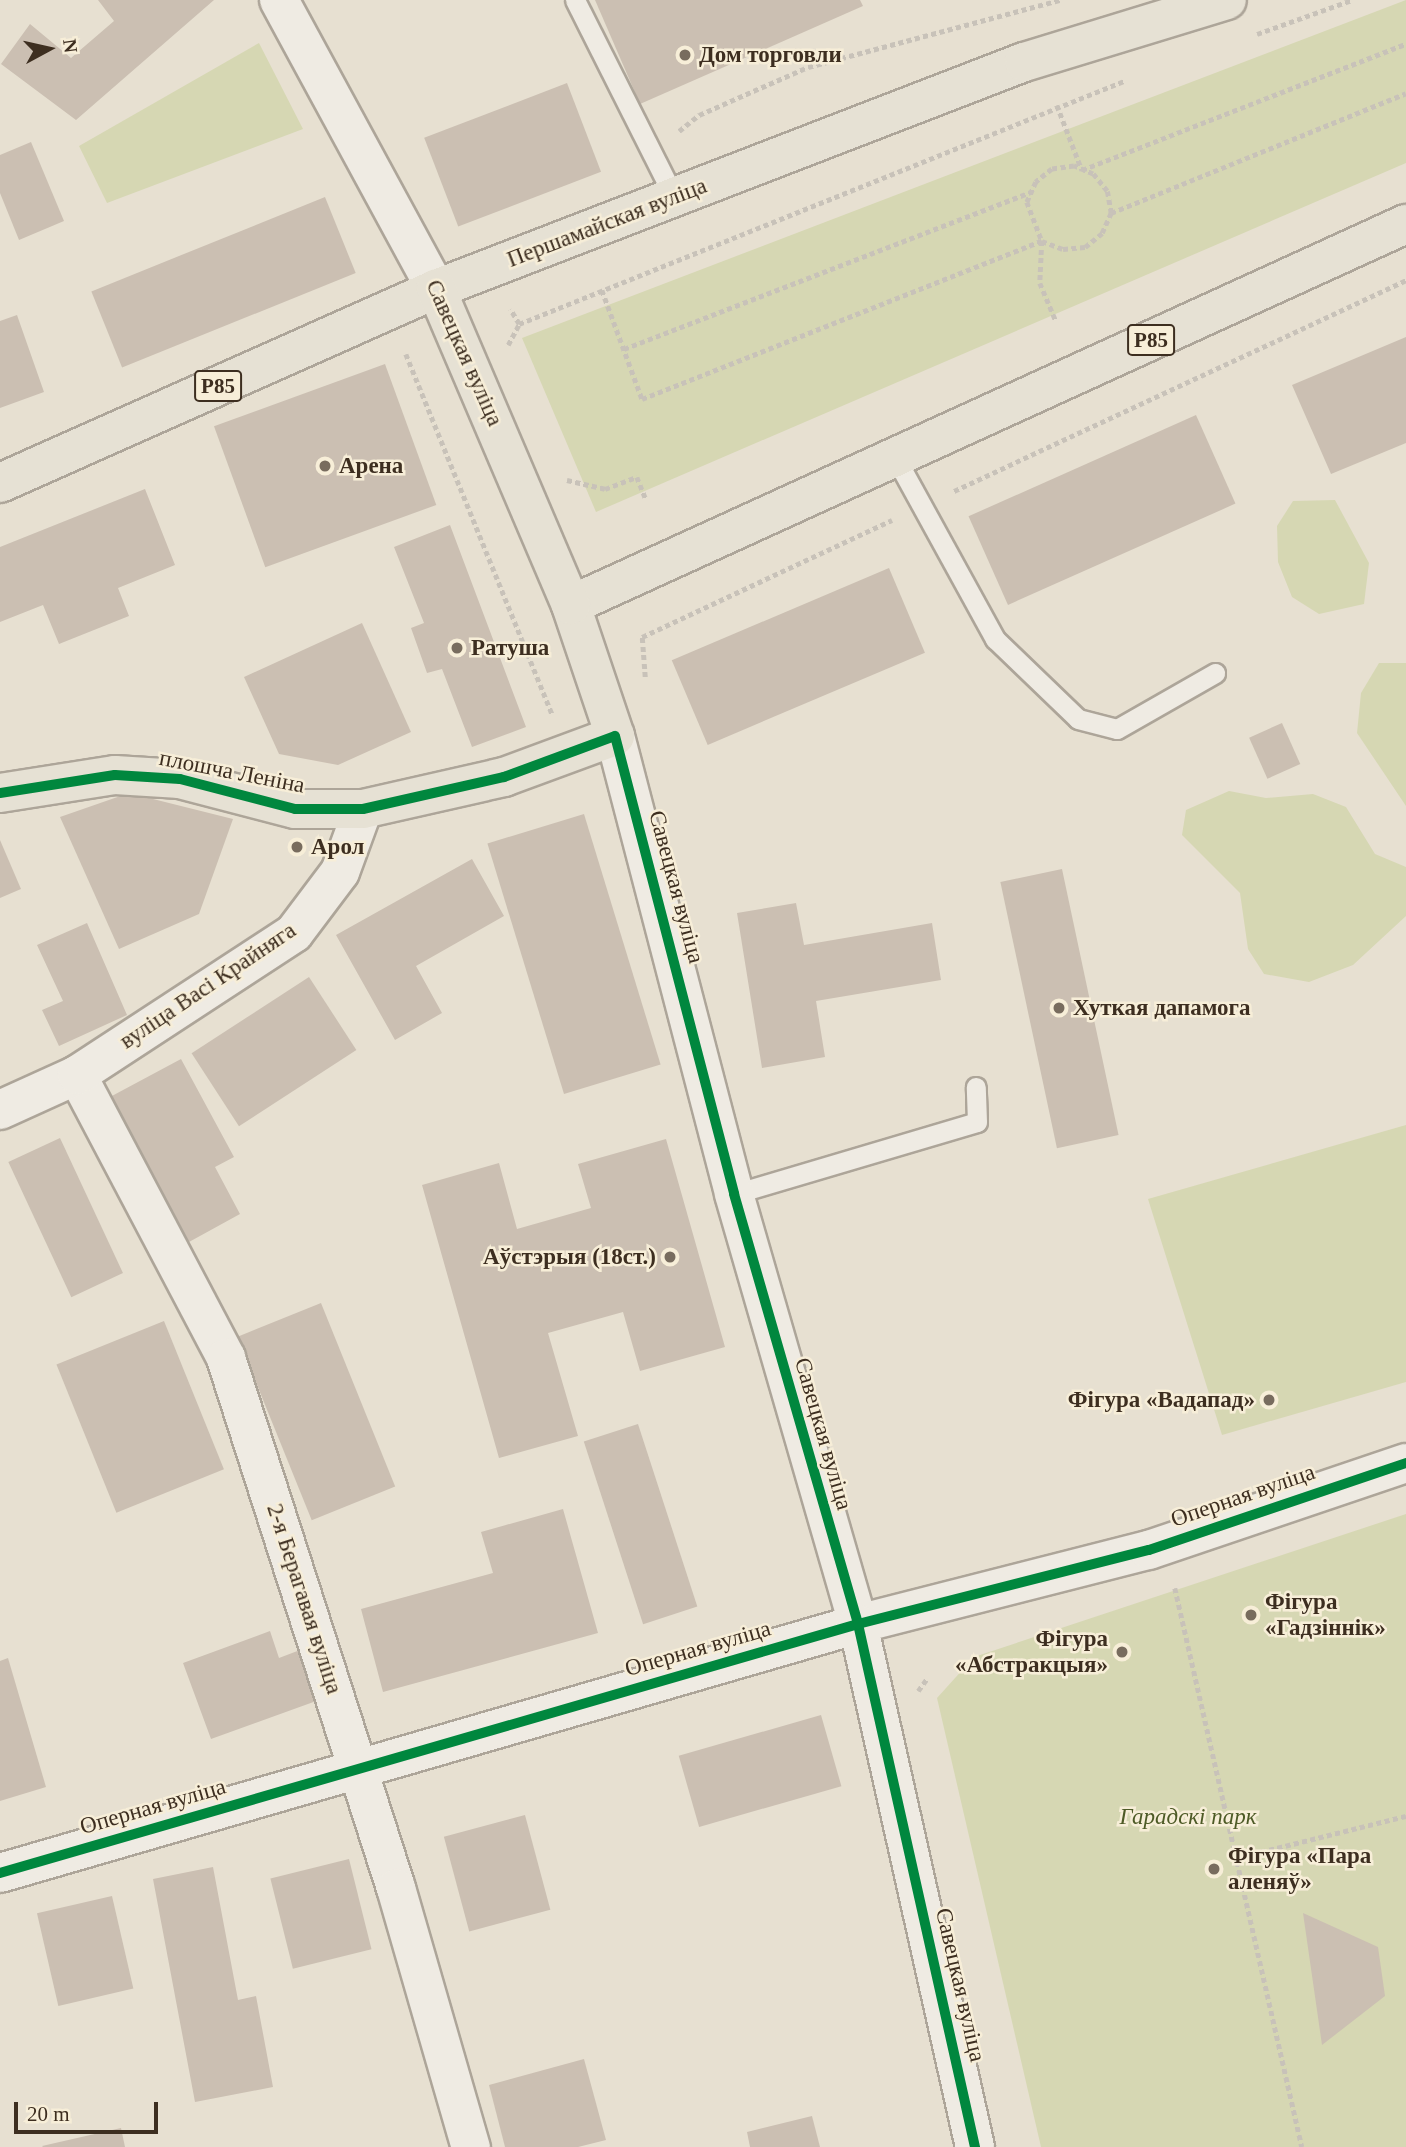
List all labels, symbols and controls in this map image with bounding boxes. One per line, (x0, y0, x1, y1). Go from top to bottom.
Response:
north arrow (14, 14, 84, 84)
text: N (59, 38, 82, 54)
place label: Дом торговли (699, 41, 842, 69)
marker: Дом торговли (677, 47, 693, 63)
street label: Першамайская вуліца (503, 172, 711, 274)
street label: Савецкая вуліца (419, 276, 509, 430)
road number: Р85 (1126, 322, 1176, 358)
road number: Р85 (194, 368, 242, 404)
place label: Арена (339, 452, 403, 480)
marker: Арена (317, 458, 333, 474)
place label: Ратуша (471, 634, 549, 662)
marker: Ратуша (449, 640, 465, 656)
street label: плошча Леніна (157, 744, 307, 800)
street label: Савецкая вуліца (642, 808, 710, 966)
place label: Арол (311, 833, 365, 861)
marker: Арол (289, 839, 305, 855)
street label: вуліца Васі Крайняга (115, 917, 301, 1055)
place label: Хуткая дапамога (1073, 994, 1251, 1022)
marker: Хуткая дапамога (1051, 1000, 1067, 1016)
place label: Аўстэрыя (18ст.) (483, 1243, 656, 1271)
marker: Аўстэрыя (18ст.) (662, 1249, 678, 1265)
street label: Савецкая вуліца (788, 1355, 858, 1513)
place label: Фігура «Вадапад» (1068, 1386, 1255, 1414)
marker: Фігура «Вадапад» (1261, 1392, 1277, 1408)
street label: Оперная вуліца (1167, 1458, 1319, 1534)
street label: 2-я Берагавая вуліца (260, 1500, 348, 1698)
place label: Фігура «Гадзіннік» (1265, 1588, 1386, 1642)
marker: Фігура «Гадзіннік» (1243, 1607, 1259, 1623)
street label: Оперная вуліца (622, 1615, 774, 1683)
place label: Фігура «Абстракцыя» (955, 1625, 1108, 1679)
marker: Фігура «Абстракцыя» (1114, 1644, 1130, 1660)
street label: Оперная вуліца (77, 1773, 229, 1841)
park label: Гарадскі парк (1119, 1803, 1257, 1831)
place label: Фігура «Пара аленяў» (1228, 1842, 1371, 1896)
marker: Фігура «Пара аленяў» (1206, 1861, 1222, 1877)
street label: Савецкая вуліца (929, 1905, 991, 2065)
scale bar (18, 2088, 161, 2132)
text: 20 m (27, 2102, 70, 2126)

